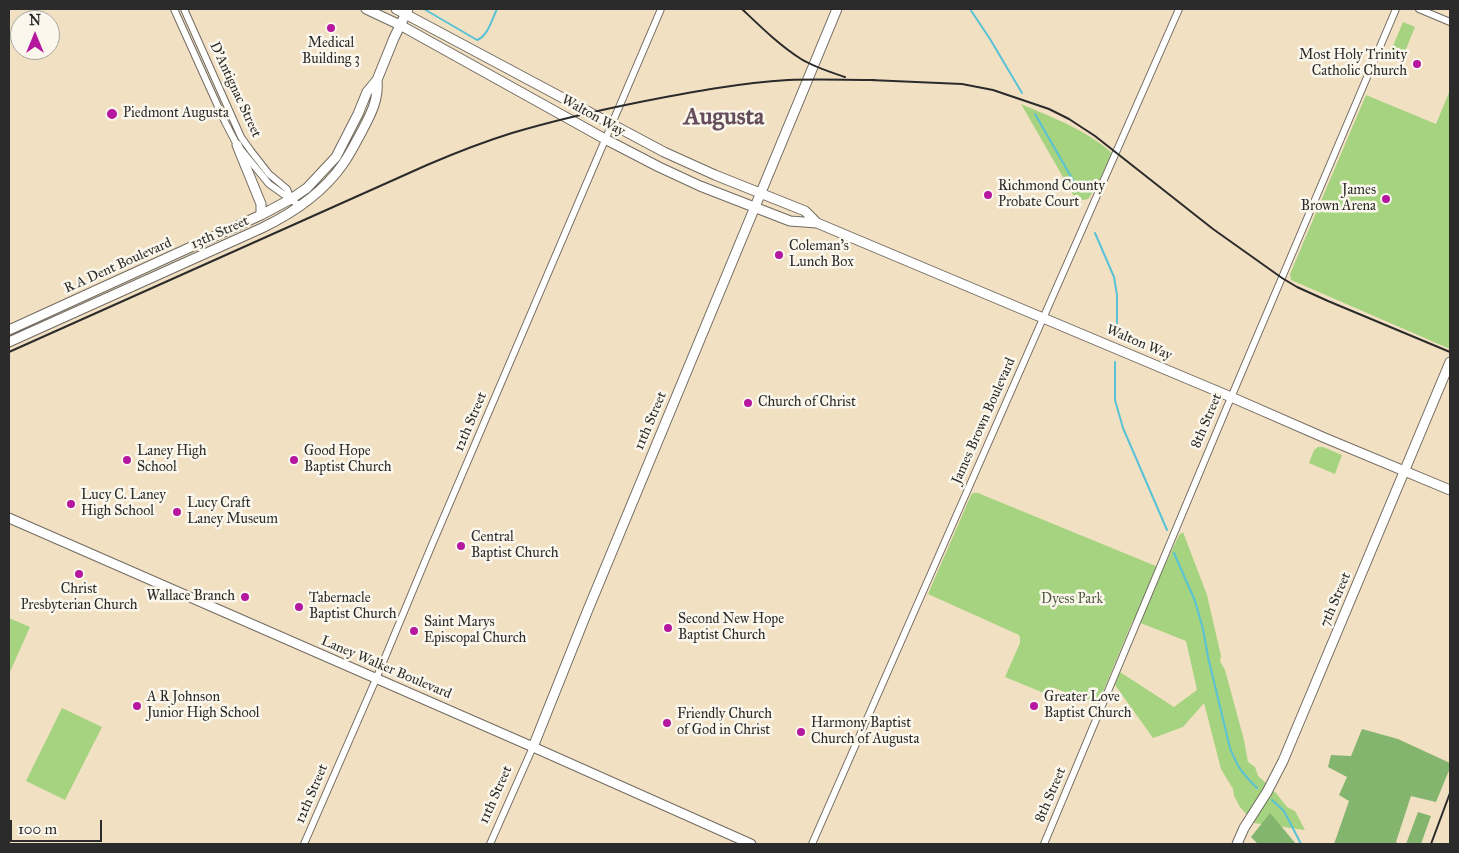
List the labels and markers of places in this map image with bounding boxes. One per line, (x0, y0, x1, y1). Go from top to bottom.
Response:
marker: Medical Building 3 (325, 22, 337, 34)
place label: Medical Building 3 (302, 36, 360, 68)
place label: Most Holy Trinity Catholic Church (1299, 48, 1407, 80)
marker: Most Holy Trinity Catholic Church (1411, 58, 1423, 70)
place label: Piedmont Augusta (123, 106, 229, 122)
marker: Piedmont Augusta (105, 107, 119, 121)
place label: Richmond County Probate Court (998, 179, 1105, 212)
place label: James Brown Arena (1301, 183, 1376, 216)
marker: Richmond County Probate Court (982, 189, 994, 201)
marker: James Brown Arena (1380, 193, 1392, 205)
place label: Coleman's Lunch Box (789, 239, 854, 272)
marker: Coleman's Lunch Box (773, 249, 785, 261)
place label: Church of Christ (758, 395, 856, 411)
marker: Church of Christ (742, 397, 754, 409)
place label: Laney High School (137, 444, 206, 477)
place label: Good Hope Baptist Church (304, 444, 392, 477)
marker: Laney High School (121, 454, 133, 466)
marker: Good Hope Baptist Church (288, 454, 300, 466)
place label: Lucy C. Laney High School (81, 488, 166, 520)
place label: Lucy Craft Laney Museum (187, 496, 278, 528)
marker: Lucy C. Laney High School (65, 498, 77, 510)
marker: Lucy Craft Laney Museum (171, 506, 183, 518)
place label: Central Baptist Church (471, 530, 559, 562)
marker: Central Baptist Church (455, 540, 467, 552)
marker: Christ Presbyterian Church (73, 568, 85, 580)
place label: Christ Presbyterian Church (20, 582, 138, 614)
place label: Wallace Branch (147, 589, 235, 605)
marker: Wallace Branch (239, 591, 251, 603)
place label: Tabernacle Baptist Church (309, 591, 397, 624)
marker: Tabernacle Baptist Church (293, 601, 305, 613)
place label: Second New Hope Baptist Church (678, 612, 784, 644)
place label: Saint Marys Episcopal Church (424, 615, 526, 648)
marker: Second New Hope Baptist Church (662, 622, 674, 634)
marker: Saint Marys Episcopal Church (408, 625, 420, 637)
place label: A R Johnson Junior High School (147, 690, 260, 722)
place label: Greater Love Baptist Church (1044, 690, 1132, 722)
marker: A R Johnson Junior High School (131, 700, 143, 712)
marker: Greater Love Baptist Church (1028, 700, 1040, 712)
place label: Friendly Church of God in Christ (677, 707, 772, 740)
place label: Harmony Baptist Church of Augusta (811, 716, 919, 749)
marker: Friendly Church of God in Christ (661, 717, 673, 729)
marker: Harmony Baptist Church of Augusta (795, 726, 807, 738)

